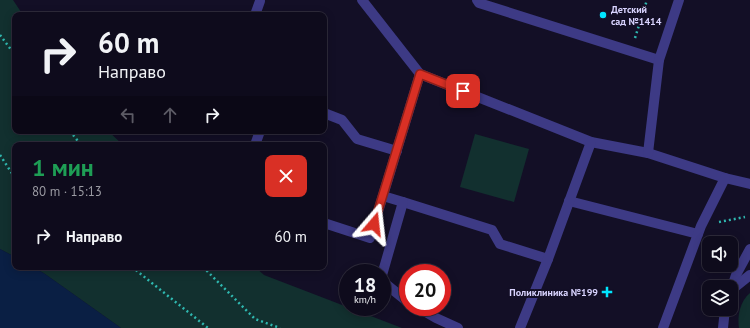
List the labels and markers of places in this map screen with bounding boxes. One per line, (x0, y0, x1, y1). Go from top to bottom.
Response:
place label: Детский сад №1414 (611, 3, 662, 28)
marker: Детский сад №1414 (598, 10, 608, 20)
pin (446, 74, 480, 108)
place label: Поликлиника №199 (509, 286, 598, 299)
marker: Поликлиника №199 (601, 286, 613, 298)

